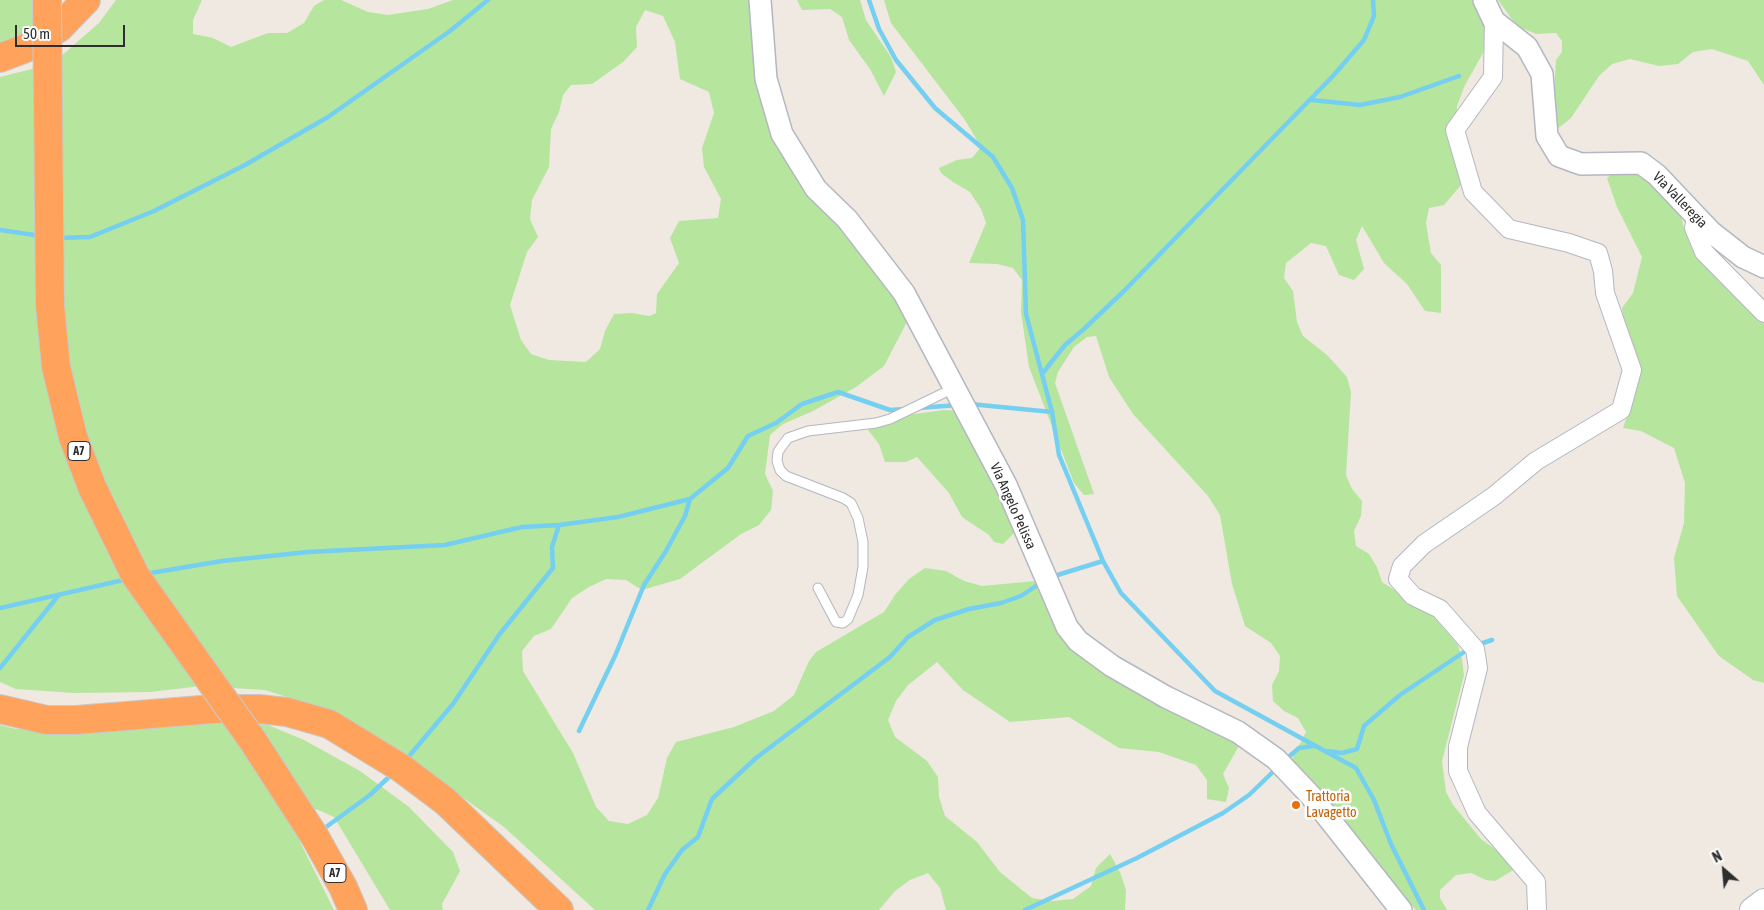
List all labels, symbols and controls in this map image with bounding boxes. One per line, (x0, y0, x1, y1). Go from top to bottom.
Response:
scale bar (18, 15, 128, 47)
text: 50 m (23, 25, 50, 42)
street label: Via Valleregia (1649, 169, 1711, 231)
road number: A7 (68, 442, 90, 461)
street label: Via Angelo Pelissa (986, 460, 1040, 552)
place label: Trattoria Lavagetto (1306, 789, 1357, 822)
marker: Trattoria Lavagetto (1290, 799, 1302, 811)
north arrow (1699, 845, 1749, 895)
text: N (1710, 848, 1724, 866)
road number: A7 (324, 864, 346, 882)

